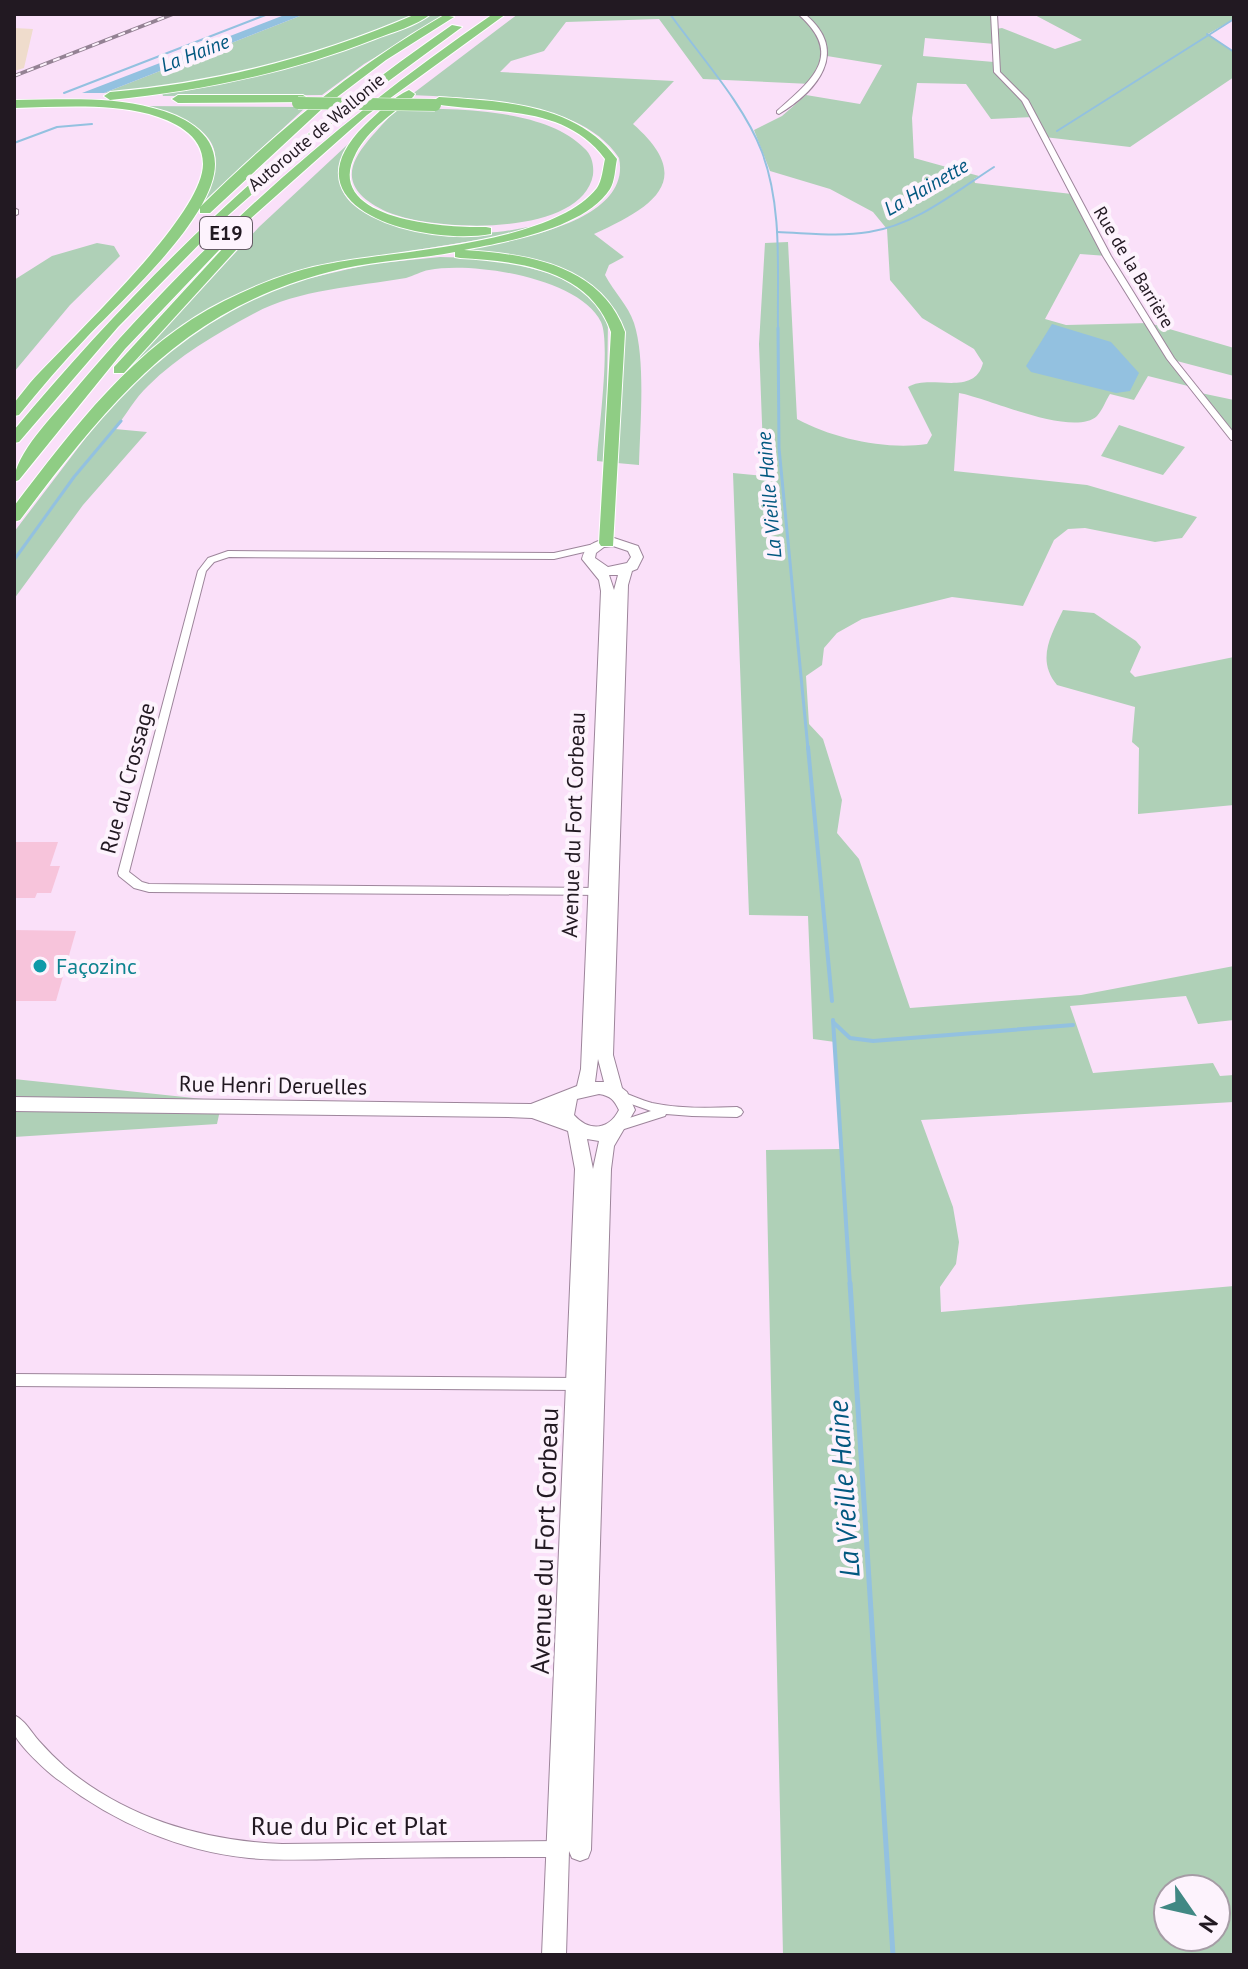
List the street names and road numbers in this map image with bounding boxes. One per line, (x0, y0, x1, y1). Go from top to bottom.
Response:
street label: Autoroute de Wallonie (243, 68, 389, 196)
street label: Rue de la Barrière (1089, 202, 1179, 332)
road number: E19 (200, 217, 252, 249)
street label: Rue du Crossage (93, 699, 161, 857)
street label: Avenue du Fort Corbeau (555, 712, 591, 938)
street label: Rue Henri Deruelles (179, 1069, 367, 1101)
street label: Avenue du Fort Corbeau (523, 1407, 565, 1675)
street label: Rue du Pic et Plat (251, 1809, 448, 1842)

